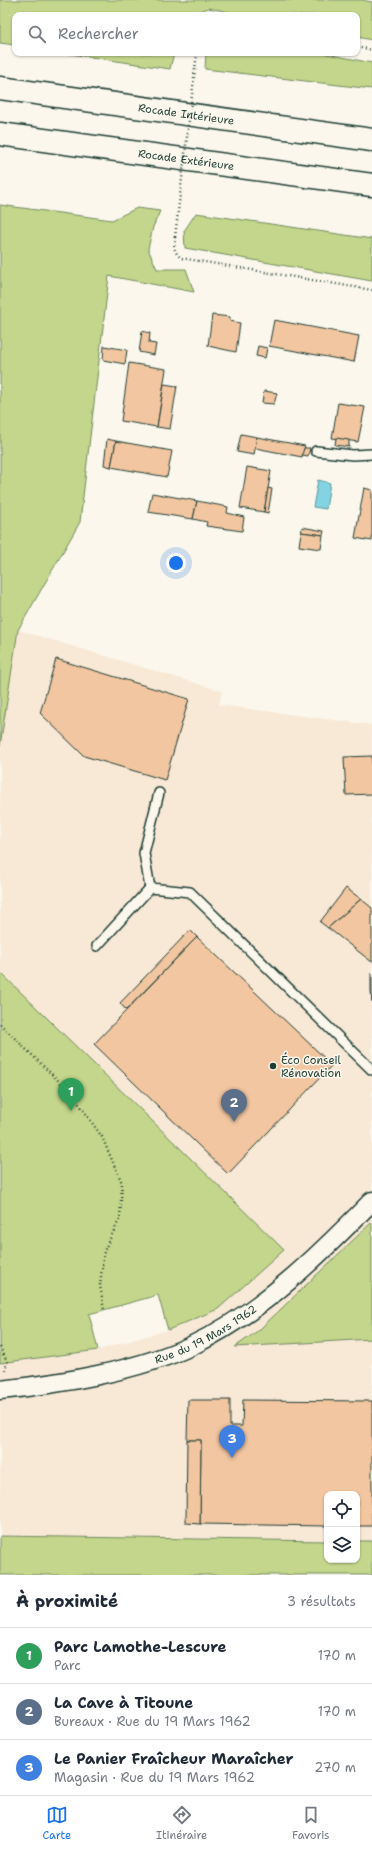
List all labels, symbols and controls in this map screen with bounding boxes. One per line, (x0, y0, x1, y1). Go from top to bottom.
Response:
search box (12, 12, 360, 56)
icon: search (26, 23, 48, 45)
text: Rechercher (58, 24, 139, 44)
street label: Rocade Intérieure (137, 100, 235, 129)
street label: Rocade Extérieure (137, 146, 235, 174)
your location (166, 553, 186, 573)
place label: Éco Conseil Rénovation (281, 1052, 342, 1081)
marker: Éco Conseil Rénovation (268, 1061, 278, 1071)
pin: 1 (58, 1078, 84, 1111)
pin: 2 (221, 1089, 247, 1122)
street label: Rue du 19 Mars 1962 (153, 1302, 260, 1368)
pin: 3 (219, 1425, 245, 1458)
map controls (324, 1491, 360, 1563)
button: locate (324, 1491, 360, 1527)
button: layers (324, 1527, 360, 1563)
text: À proximité (16, 1590, 118, 1612)
text: 3 résultats (287, 1593, 356, 1610)
text: Parc Lamothe-Lescure (54, 1637, 227, 1657)
text: 1 (26, 1647, 32, 1664)
text: 170 m (318, 1647, 356, 1664)
text: Parc (54, 1657, 81, 1674)
text: La Cave à Titoune (54, 1693, 193, 1713)
text: 2 (24, 1703, 34, 1720)
text: 170 m (318, 1703, 356, 1720)
text: Bureaux · Rue du 19 Mars 1962 (54, 1713, 251, 1730)
text: Le Panier Fraîcheur Maraîcher (54, 1749, 294, 1769)
text: 3 (24, 1759, 34, 1776)
text: 270 m (314, 1759, 356, 1776)
text: Magasin · Rue du 19 Mars 1962 (54, 1769, 255, 1786)
tab: Carte (42, 1804, 71, 1843)
tab: Itinéraire (156, 1804, 207, 1843)
tab: Favoris (292, 1804, 330, 1843)

